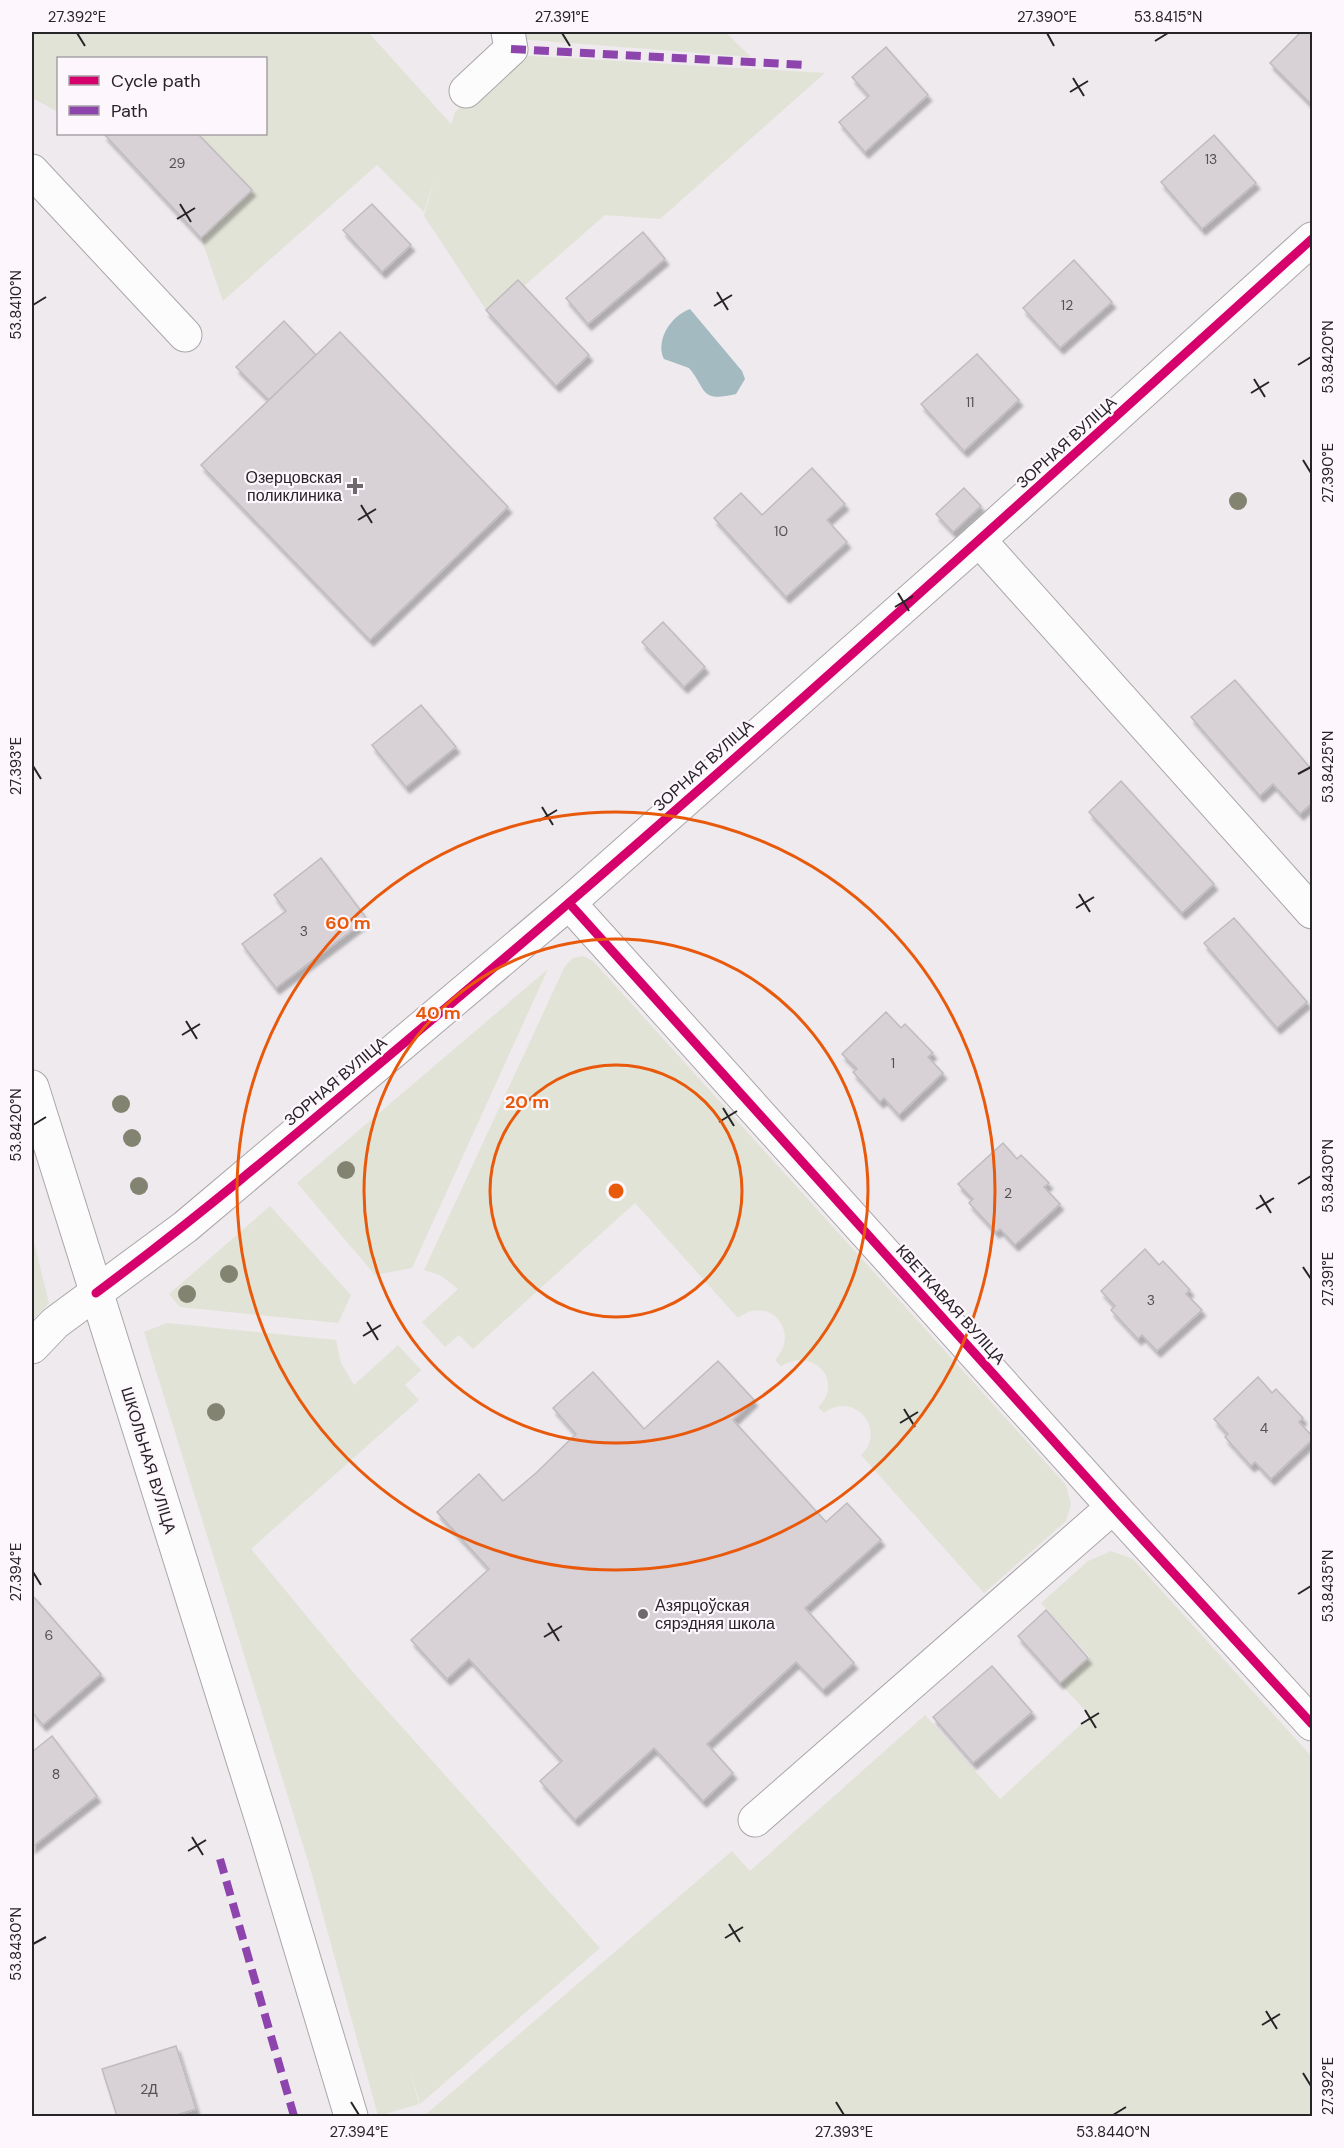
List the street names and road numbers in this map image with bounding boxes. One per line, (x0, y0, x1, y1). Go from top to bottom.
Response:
street label: ЗОРНАЯ ВУЛІЦА (1012, 392, 1121, 493)
street label: ЗОРНАЯ ВУЛІЦА (649, 715, 758, 816)
street label: ЗОРНАЯ ВУЛІЦА (280, 1032, 391, 1131)
street label: КВЕТКАВАЯ ВУЛІЦА (891, 1240, 1010, 1369)
street label: ШКОЛЬНАЯ ВУЛІЦА (116, 1384, 181, 1536)

